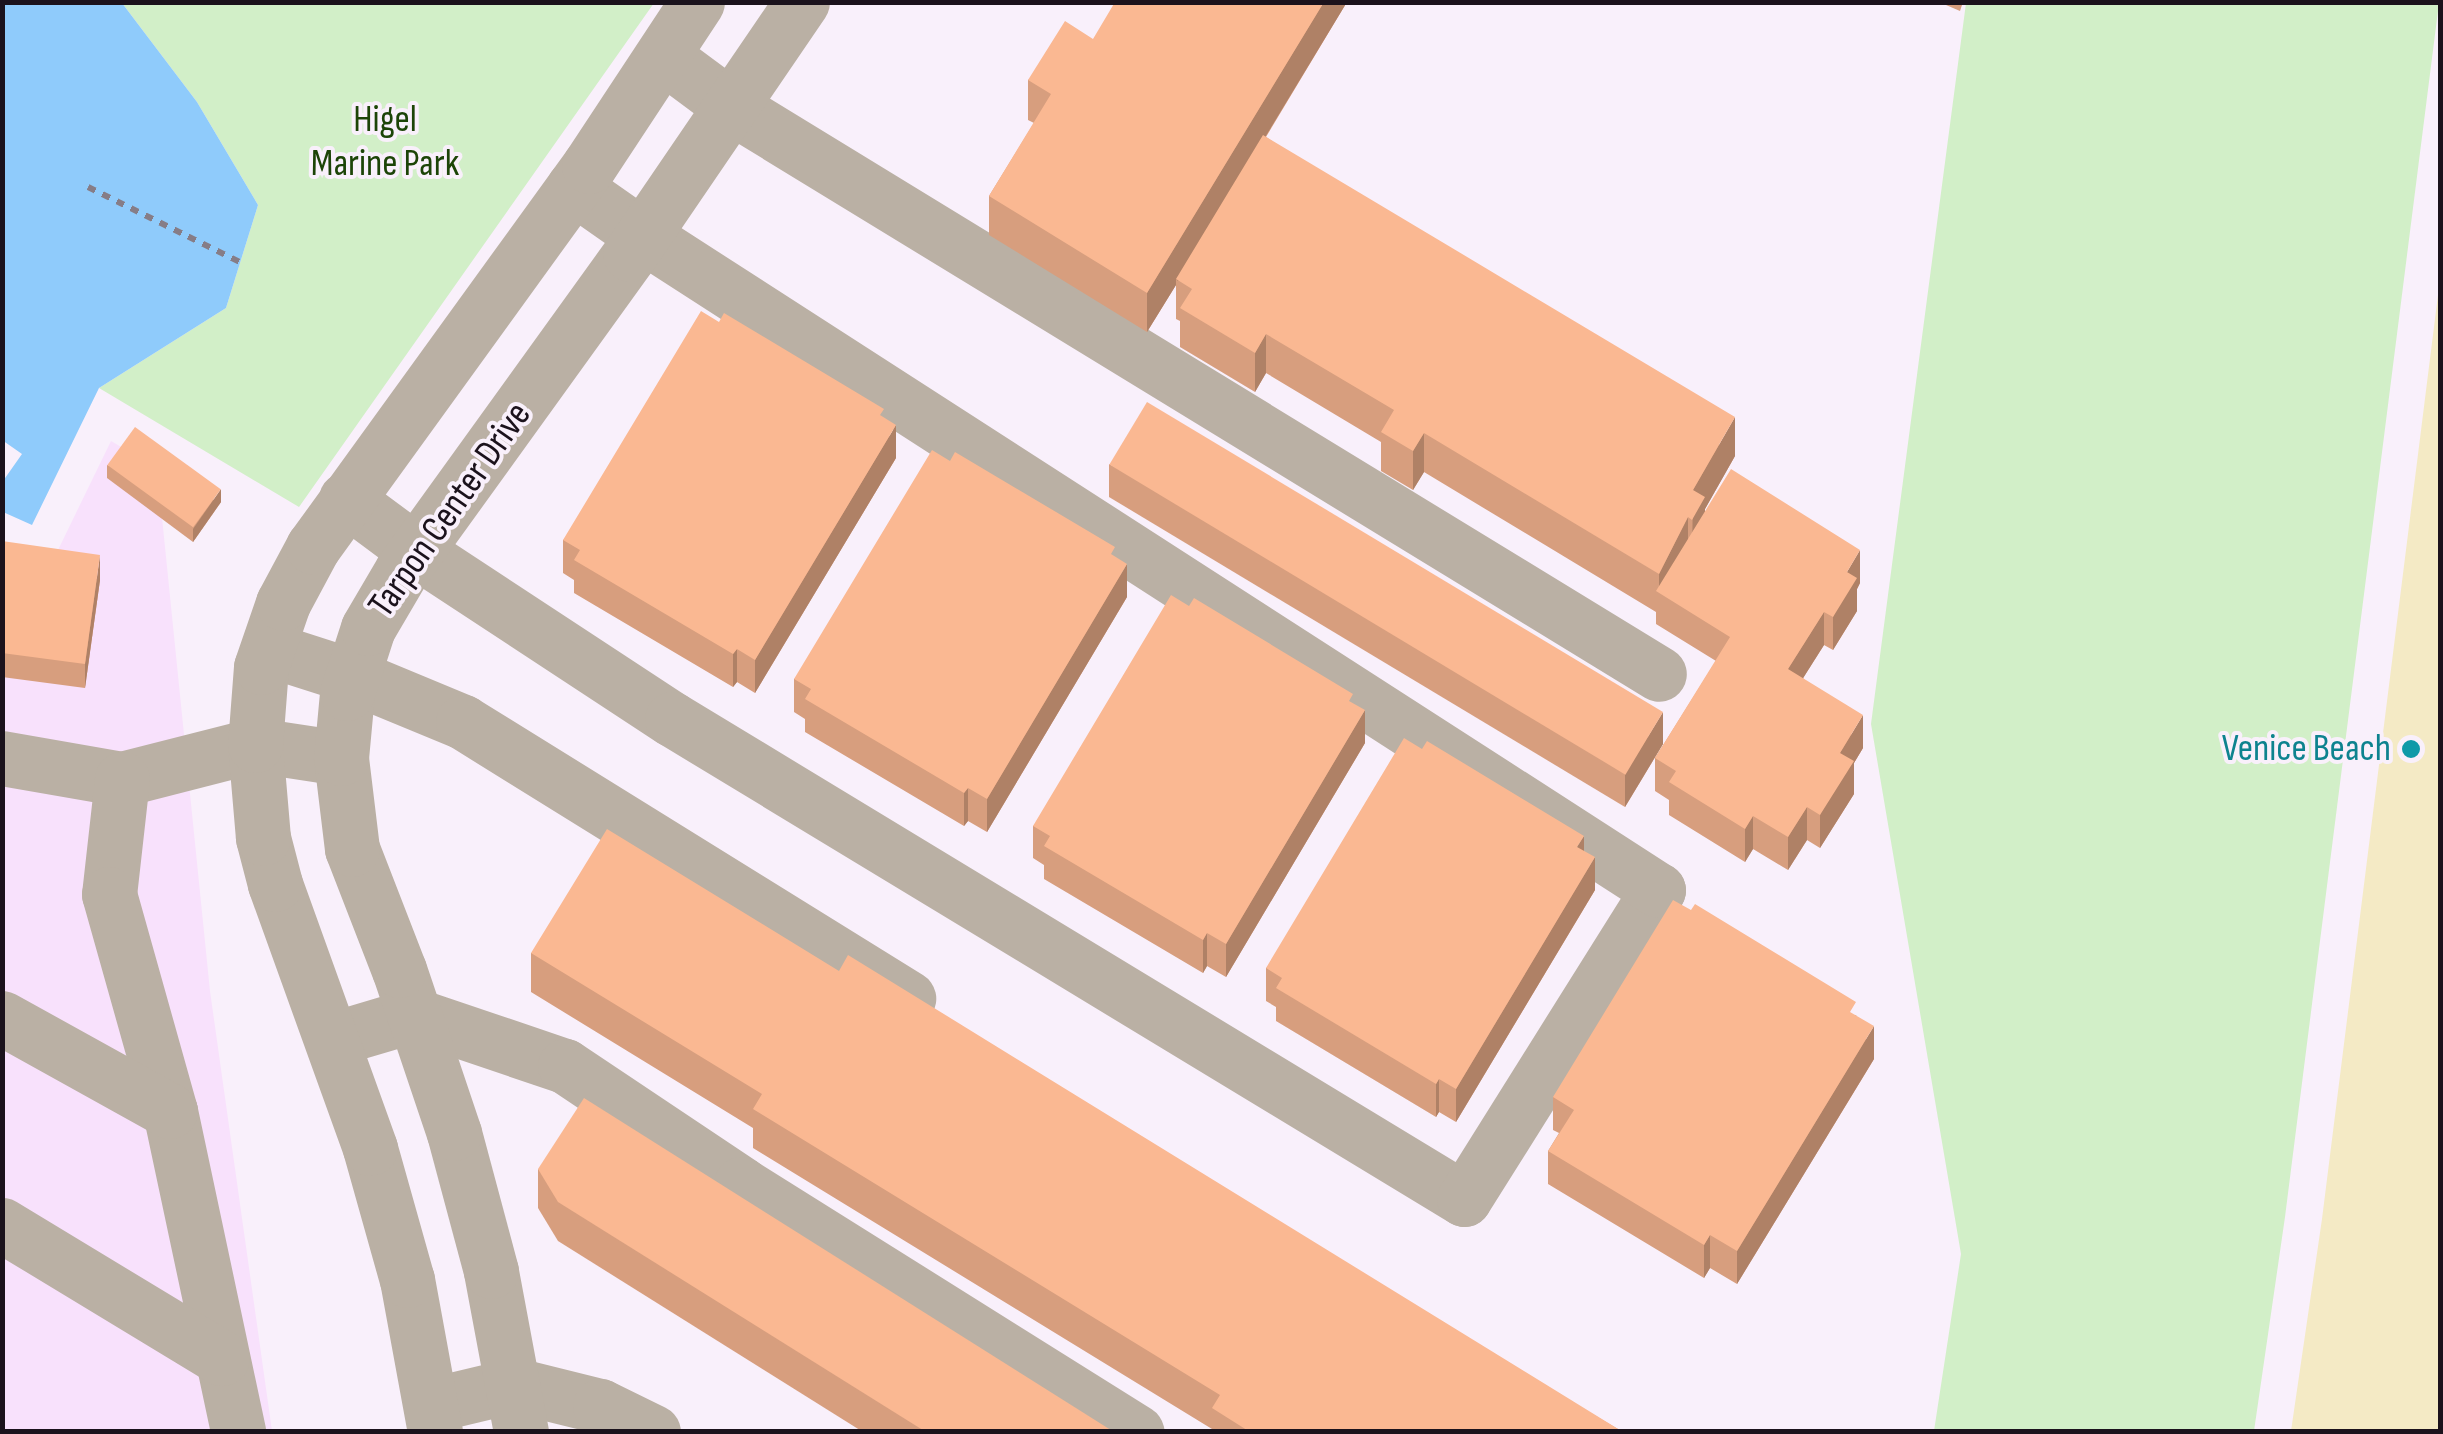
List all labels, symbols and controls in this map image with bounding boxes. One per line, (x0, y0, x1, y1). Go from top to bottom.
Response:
park label: Higel Marine Park (311, 97, 459, 186)
street label: Tarpon Center Drive (359, 394, 541, 626)
place label: Venice Beach (2222, 726, 2391, 772)
marker: Venice Beach (2400, 738, 2422, 760)

